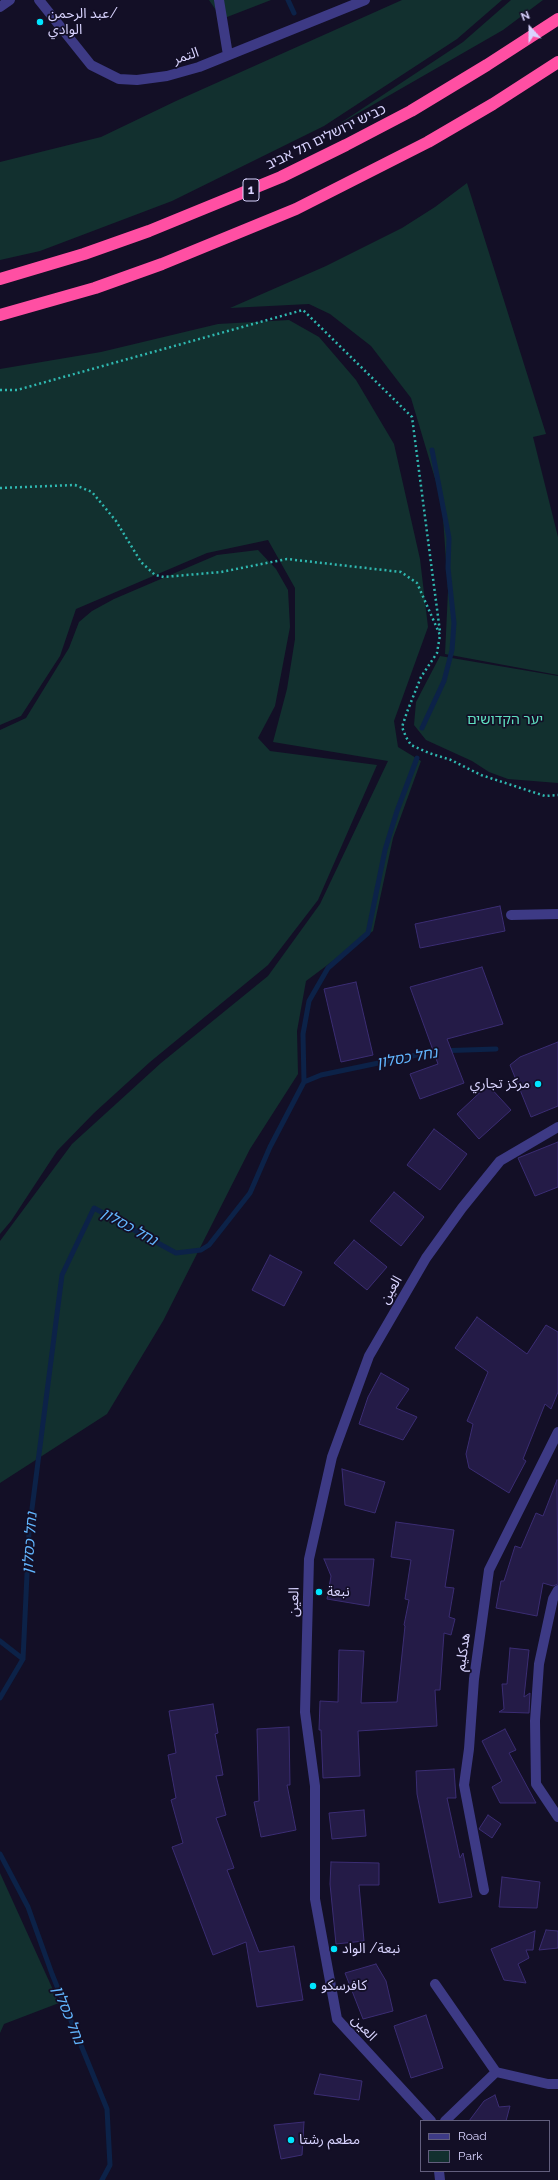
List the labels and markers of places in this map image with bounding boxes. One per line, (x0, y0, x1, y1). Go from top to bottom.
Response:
place label: عبد الرحمن/ الوادي (48, 6, 118, 38)
marker: عبد الرحمن/ الوادي (35, 17, 45, 27)
place label: مركز تجاري (470, 1076, 530, 1092)
marker: مركز تجاري (533, 1079, 543, 1089)
place label: نبعة (327, 1584, 350, 1600)
marker: نبعة (314, 1587, 324, 1597)
place label: نبعة/ الواد (342, 1941, 400, 1957)
marker: نبعة/ الواد (329, 1944, 339, 1954)
place label: كافرسكو (321, 1978, 367, 1994)
marker: كافرسكو (308, 1981, 318, 1991)
place label: مطعم رشتا (299, 2132, 360, 2148)
marker: مطعم رشتا (286, 2135, 296, 2145)

